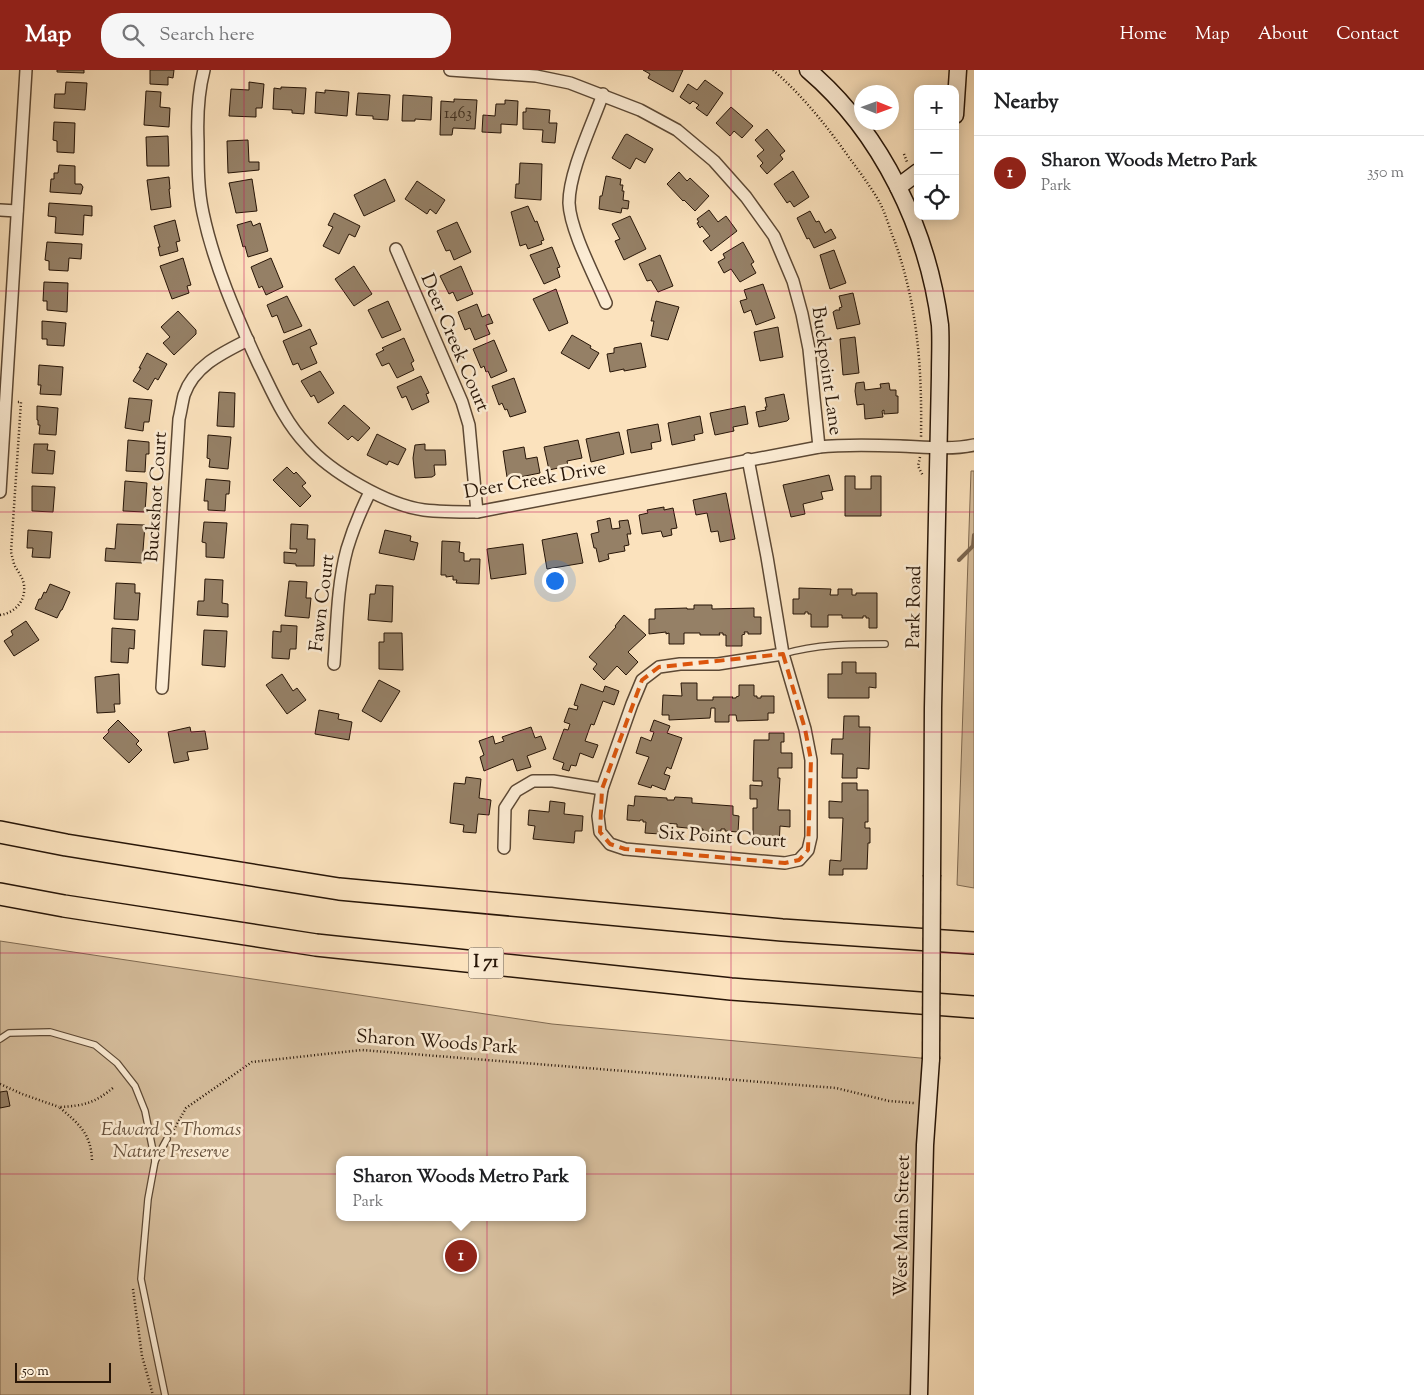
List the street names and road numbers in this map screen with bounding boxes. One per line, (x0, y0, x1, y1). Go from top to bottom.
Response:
street label: Deer Creek Court (413, 270, 496, 417)
street label: Buckpoint Lane (804, 305, 848, 437)
street label: Buckshot Court (139, 430, 175, 563)
street label: Deer Creek Drive (462, 455, 608, 507)
street label: Fawn Court (304, 552, 342, 653)
street label: Park Road (901, 565, 929, 649)
street label: Six Point Court (657, 820, 787, 856)
road number: I 71 (468, 948, 504, 978)
street label: Sharon Woods Park (355, 1024, 520, 1062)
street label: West Main Street (888, 1154, 918, 1297)

